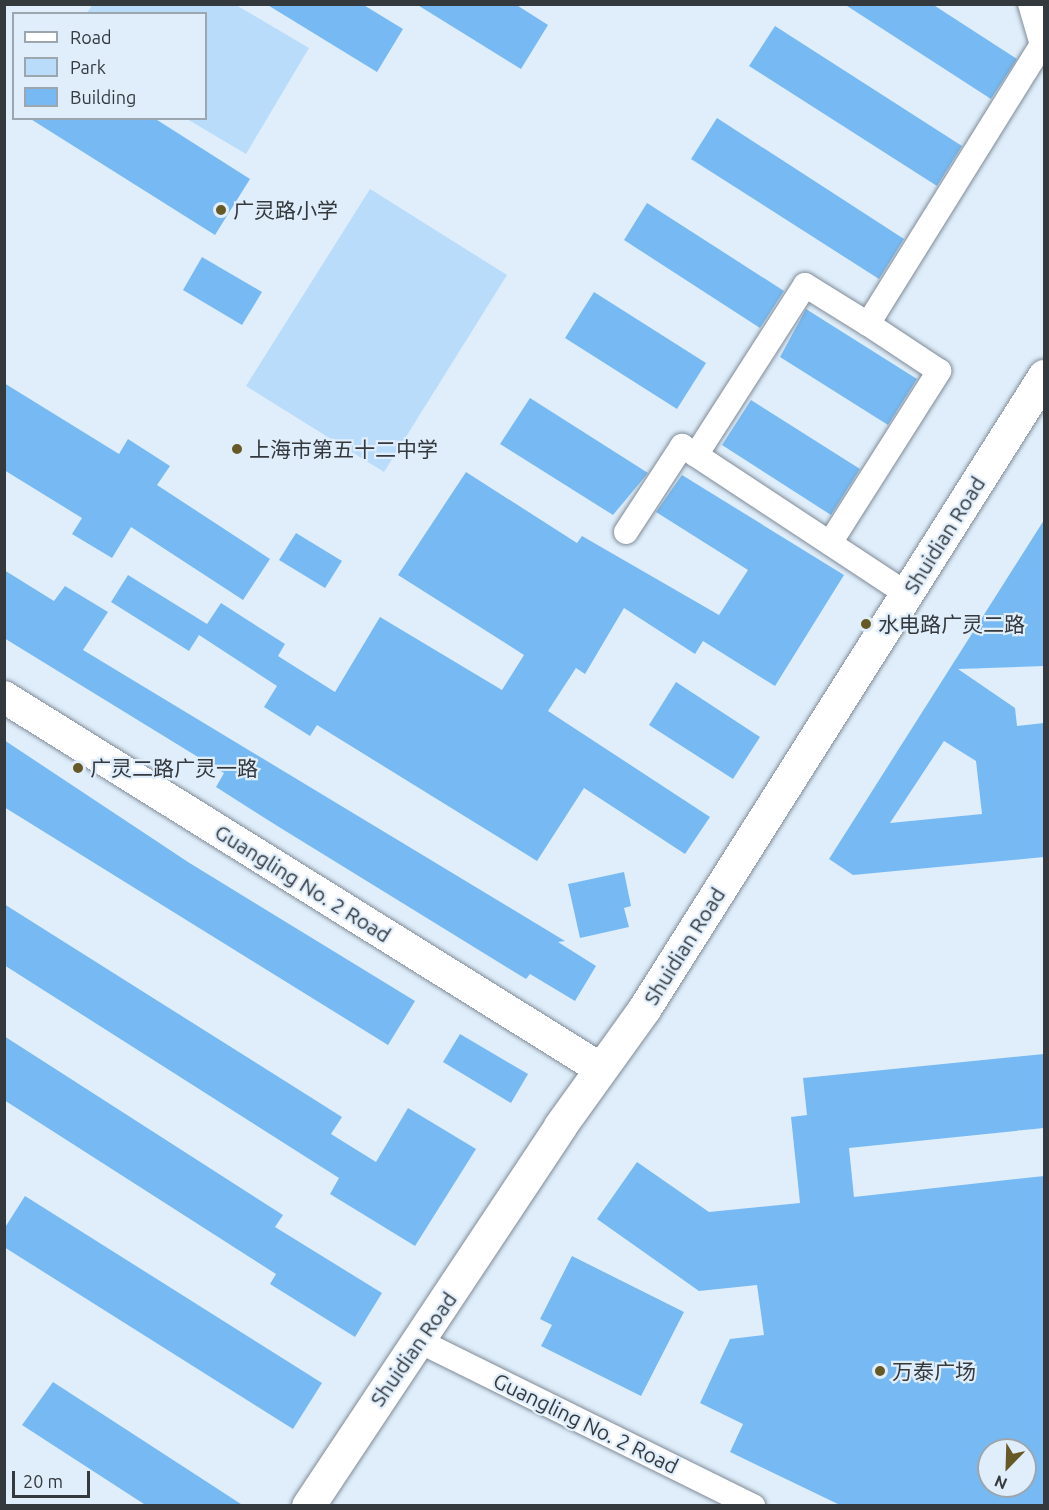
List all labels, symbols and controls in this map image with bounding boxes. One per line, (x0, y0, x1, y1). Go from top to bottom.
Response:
legend (12, 12, 207, 120)
text: Road (70, 27, 112, 47)
text: Park (70, 57, 106, 77)
text: Building (70, 87, 136, 107)
place label: 广灵路小学 (233, 197, 338, 223)
marker: 广灵路小学 (214, 203, 228, 217)
place label: 上海市第五十二中学 (249, 436, 438, 462)
marker: 上海市第五十二中学 (230, 442, 244, 456)
street label: Shuidian Road (898, 472, 990, 598)
place label: 水电路广灵二路 (878, 611, 1025, 637)
marker: 水电路广灵二路 (859, 617, 873, 631)
place label: 广灵二路广灵一路 (90, 755, 258, 781)
marker: 广灵二路广灵一路 (71, 761, 85, 775)
street label: Guangling No. 2 Road (210, 819, 396, 947)
street label: Shuidian Road (638, 883, 730, 1009)
street label: Shuidian Road (364, 1287, 462, 1411)
place label: 万泰广场 (892, 1358, 976, 1384)
marker: 万泰广场 (873, 1364, 887, 1378)
street label: Guangling No. 2 Road (489, 1367, 683, 1479)
north arrow (977, 1438, 1037, 1498)
scale bar (15, 1459, 93, 1497)
text: 20 m (23, 1471, 63, 1491)
text: N (992, 1472, 1010, 1493)

